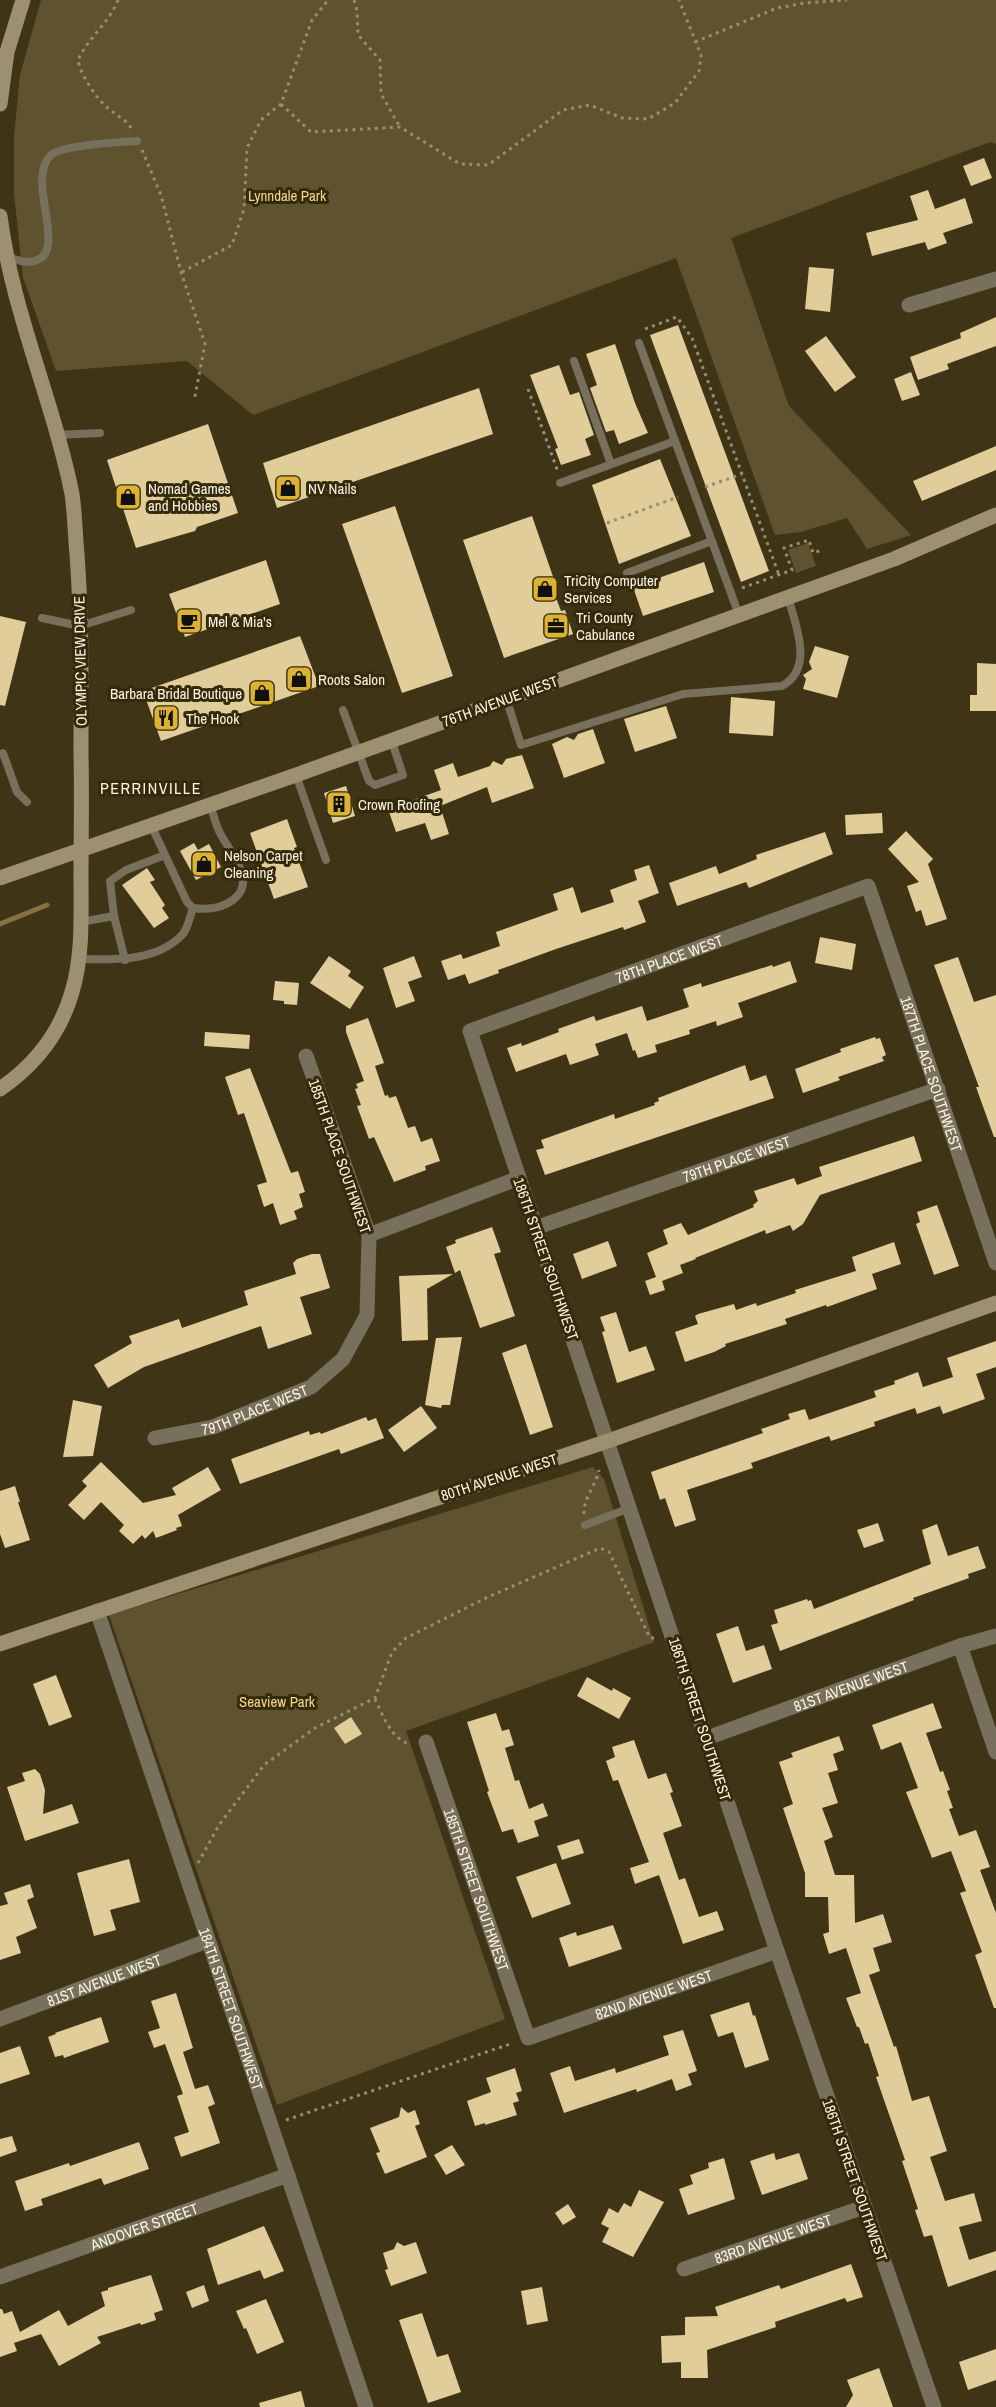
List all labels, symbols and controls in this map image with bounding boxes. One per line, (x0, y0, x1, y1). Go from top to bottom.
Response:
park label: Lynndale Park (248, 185, 327, 206)
shop icon: NV Nails (273, 473, 303, 503)
place label: Nomad Games and Hobbies (148, 478, 231, 516)
place label: NV Nails (308, 478, 357, 499)
shop icon: Nomad Games and Hobbies (113, 482, 143, 512)
place label: TriCity Computer Services (564, 570, 658, 608)
shop icon: TriCity Computer Services (530, 574, 560, 604)
street label: OLYMPIC VIEW DRIVE (68, 596, 92, 726)
cafe icon: Mel & Mia's (174, 606, 204, 636)
place label: Tri County Cabulance (576, 607, 635, 645)
place label: Mel & Mia's (208, 611, 272, 632)
office icon: Tri County Cabulance (541, 611, 571, 641)
shop icon: Roots Salon (284, 664, 314, 694)
place label: Roots Salon (318, 669, 385, 690)
street label: 76TH AVENUE WEST (439, 670, 561, 732)
shop icon: Barbara Bridal Boutique (247, 678, 277, 708)
place label: Barbara Bridal Boutique (110, 683, 242, 704)
restaurant icon: The Hook (151, 703, 181, 733)
place label: The Hook (186, 708, 240, 729)
district label: PERRINVILLE (100, 777, 202, 799)
building icon: Crown Roofing (324, 789, 354, 819)
place label: Crown Roofing (358, 794, 440, 815)
place label: Nelson Carpet Cleaning (224, 845, 303, 883)
shop icon: Nelson Carpet Cleaning (189, 849, 219, 879)
street label: 78TH PLACE WEST (612, 929, 726, 988)
street label: 187TH PLACE SOUTHWEST (896, 993, 968, 1155)
street label: 185TH PLACE SOUTHWEST (304, 1076, 377, 1237)
street label: 79TH PLACE WEST (680, 1130, 794, 1187)
street label: 186TH STREET SOUTHWEST (508, 1175, 584, 1344)
street label: 79TH PLACE WEST (200, 1379, 311, 1439)
street label: 80TH AVENUE WEST (438, 1448, 560, 1506)
street label: 186TH STREET SOUTHWEST (664, 1635, 737, 1804)
street label: 81ST AVENUE WEST (790, 1655, 912, 1716)
park label: Seaview Park (239, 1691, 316, 1712)
street label: 185TH STREET SOUTHWEST (439, 1805, 515, 1974)
street label: 184TH STREET SOUTHWEST (194, 1925, 269, 2094)
street label: 81ST AVENUE WEST (44, 1949, 165, 2011)
street label: 82ND AVENUE WEST (592, 1964, 715, 2024)
street label: 186TH STREET SOUTHWEST (817, 2096, 893, 2265)
street label: ANDOVER STREET (87, 2197, 201, 2255)
street label: 83RD AVENUE WEST (711, 2208, 835, 2268)

